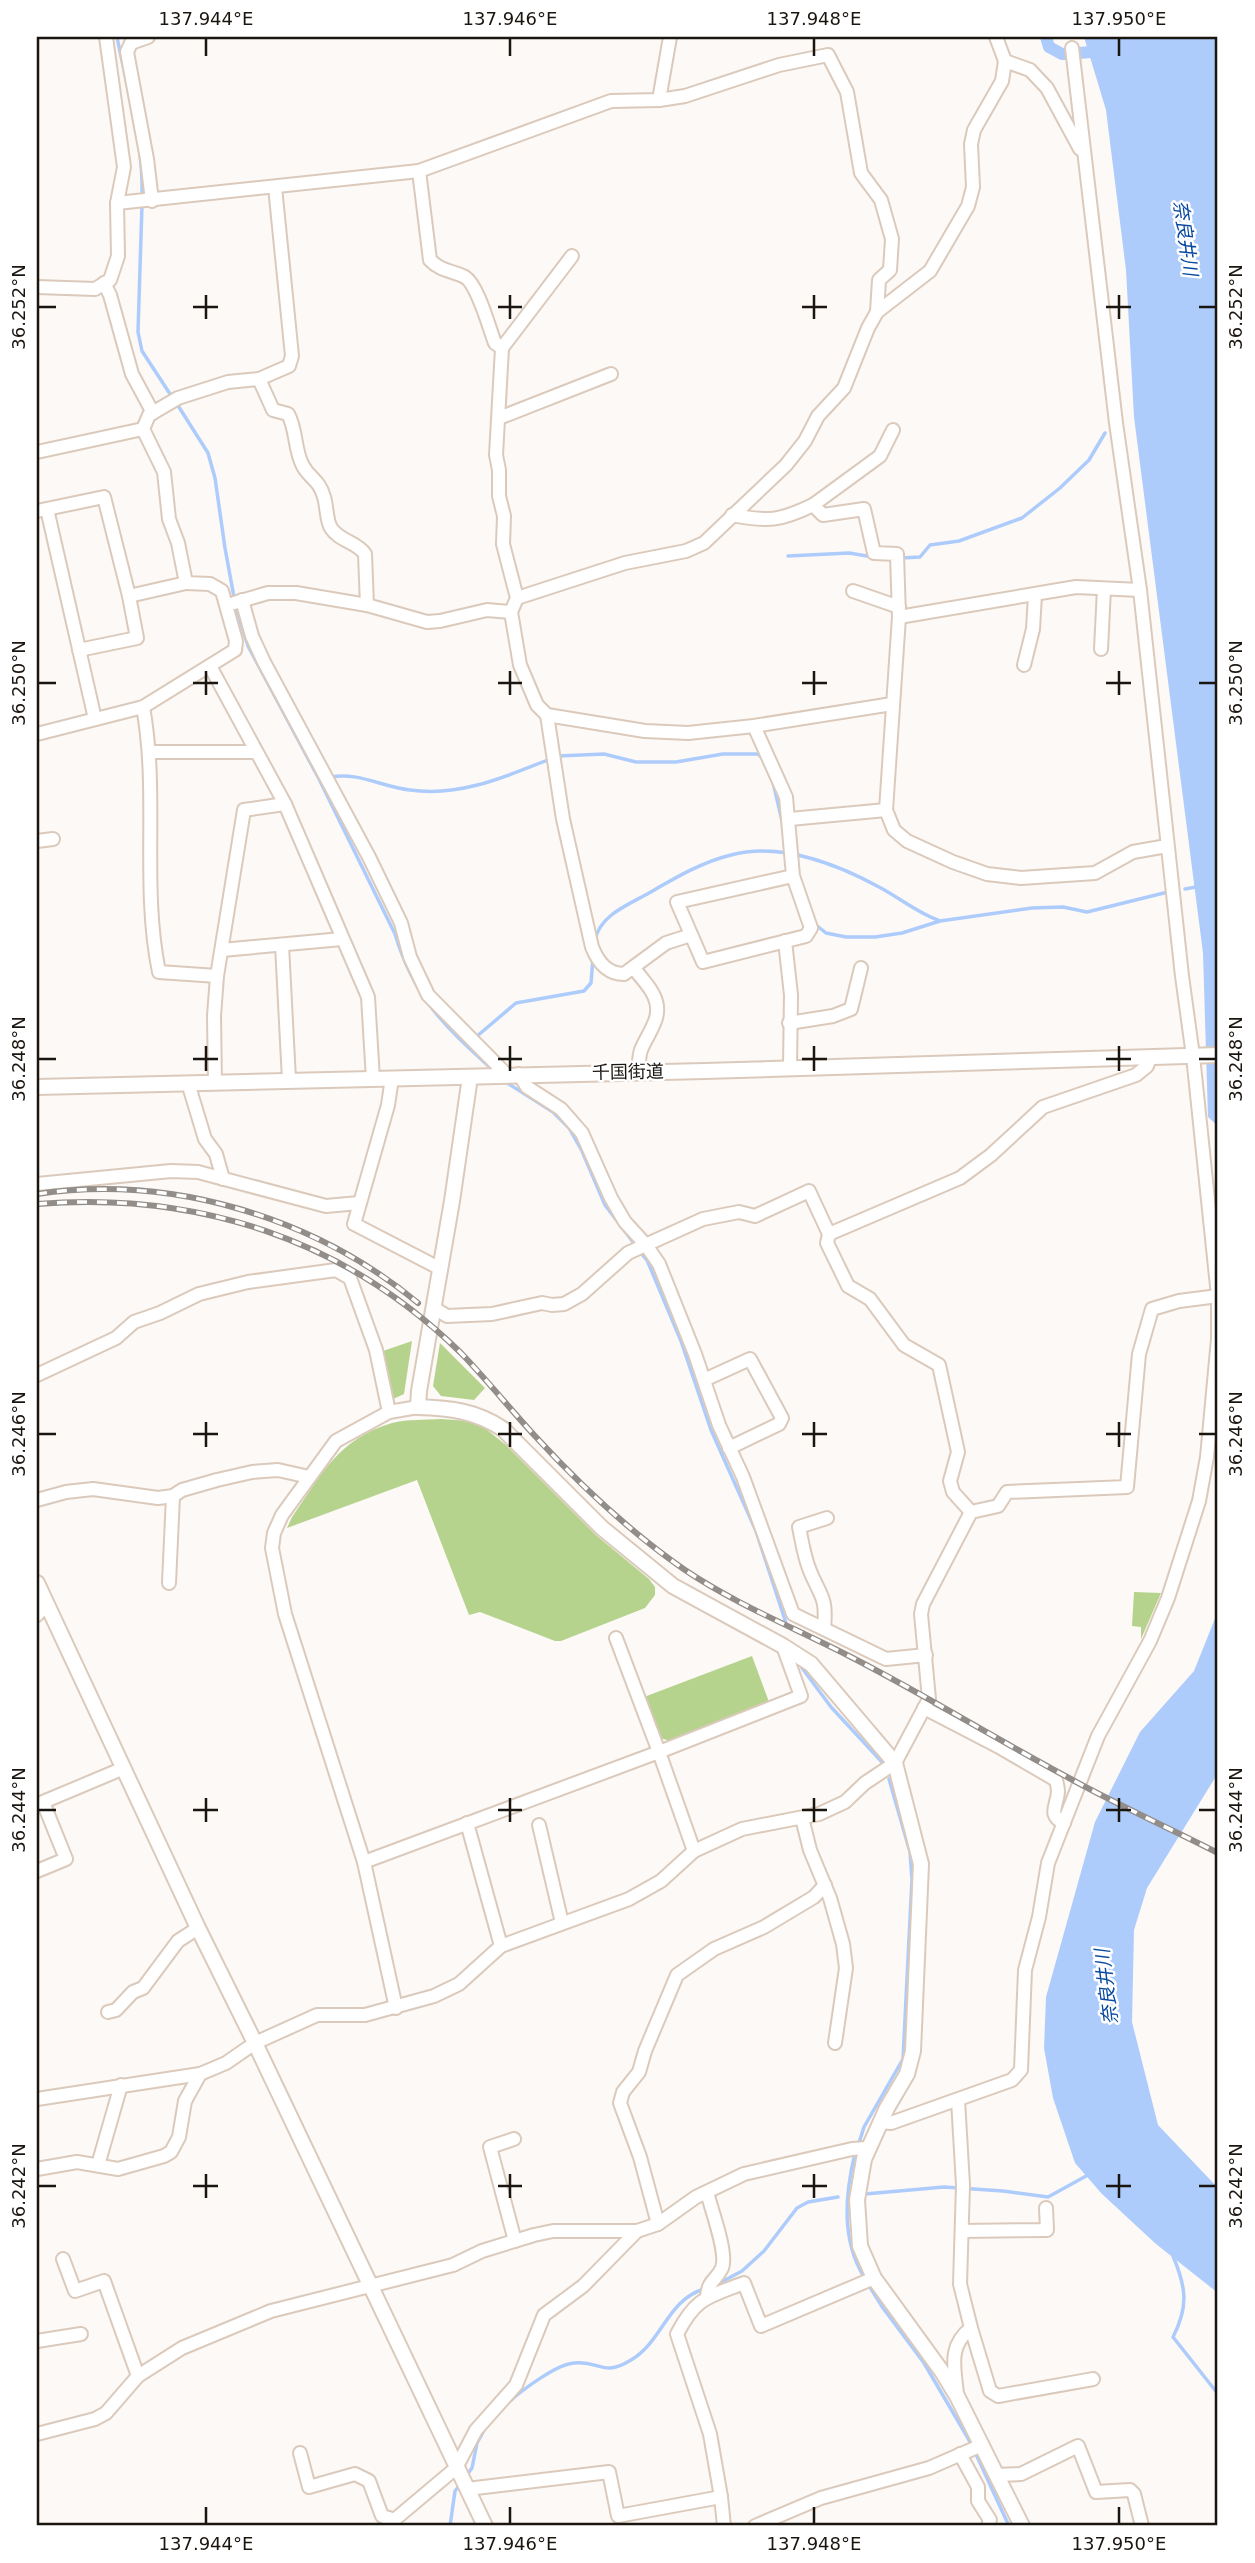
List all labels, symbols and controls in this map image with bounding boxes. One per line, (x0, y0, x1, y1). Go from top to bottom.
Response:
text: 137.944°E (159, 8, 253, 29)
text: 137.946°E (463, 8, 557, 29)
text: 137.948°E (767, 8, 861, 29)
text: 137.950°E (1072, 8, 1166, 29)
water label: 奈良井川 (1170, 199, 1202, 279)
text: 36.252°N (8, 264, 29, 350)
text: 36.252°N (1225, 264, 1246, 350)
text: 36.250°N (8, 640, 29, 726)
text: 36.250°N (1225, 640, 1246, 726)
text: 36.248°N (8, 1016, 29, 1102)
text: 36.248°N (1225, 1016, 1246, 1102)
street label: 千国街道 (592, 1060, 664, 1083)
text: 36.246°N (8, 1391, 29, 1477)
text: 36.246°N (1225, 1391, 1246, 1477)
text: 36.244°N (8, 1767, 29, 1853)
text: 36.244°N (1225, 1767, 1246, 1853)
water label: 奈良井川 (1090, 1946, 1122, 2026)
text: 36.242°N (8, 2143, 29, 2229)
text: 36.242°N (1225, 2143, 1246, 2229)
text: 137.944°E (159, 2533, 253, 2554)
text: 137.946°E (463, 2533, 557, 2554)
text: 137.948°E (767, 2533, 861, 2554)
text: 137.950°E (1072, 2533, 1166, 2554)

